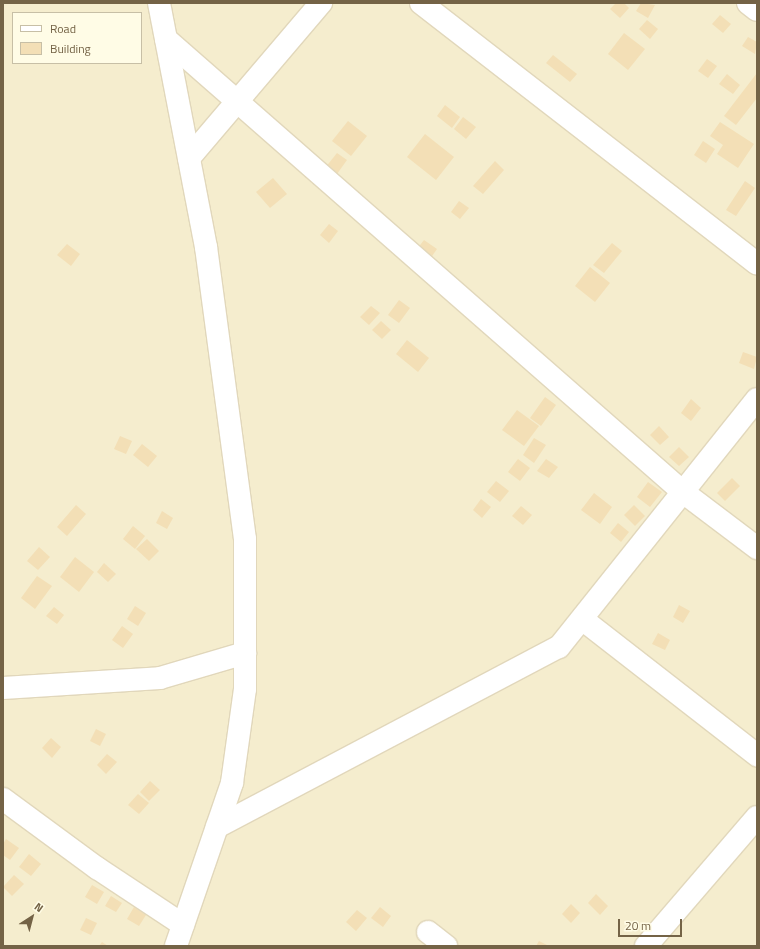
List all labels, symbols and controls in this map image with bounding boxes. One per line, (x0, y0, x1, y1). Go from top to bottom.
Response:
legend (12, 12, 142, 64)
text: Road (50, 19, 76, 38)
text: Building (50, 39, 91, 58)
north arrow (12, 897, 52, 937)
text: N (31, 899, 47, 916)
scale bar (620, 911, 684, 937)
text: 20 m (625, 916, 651, 935)

